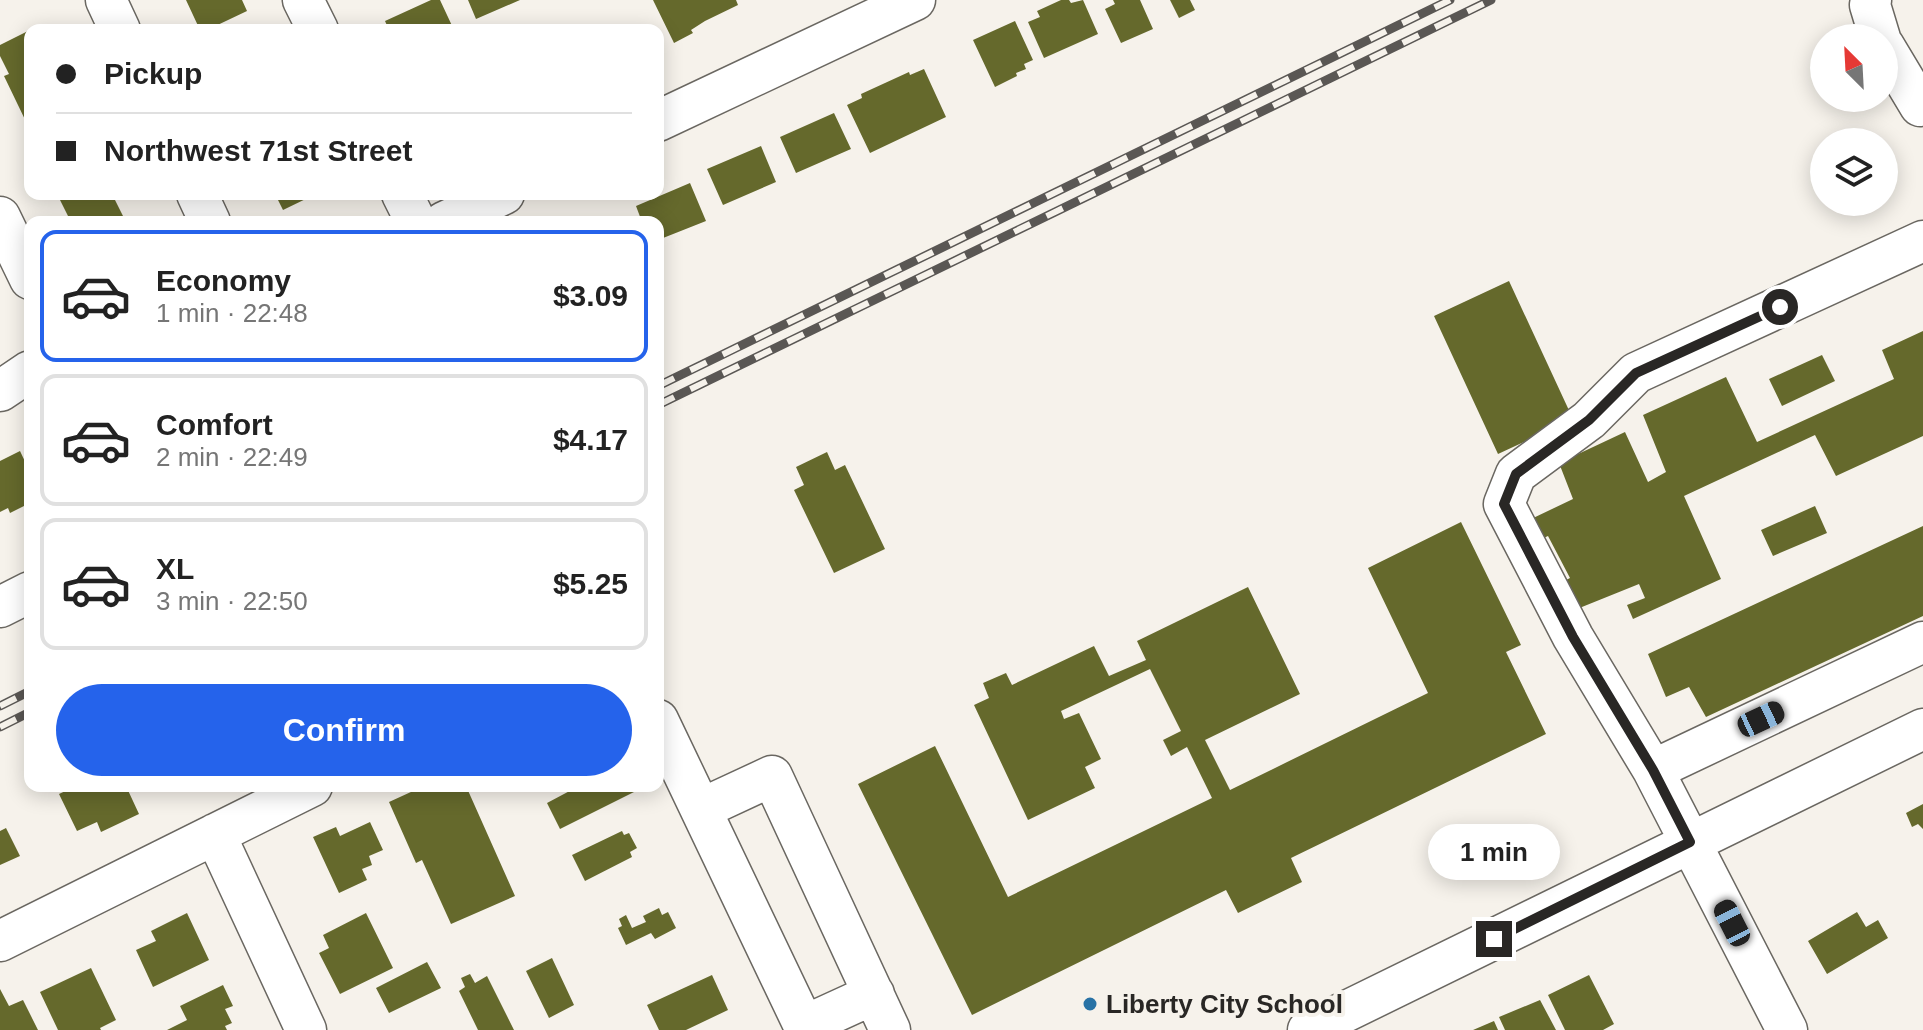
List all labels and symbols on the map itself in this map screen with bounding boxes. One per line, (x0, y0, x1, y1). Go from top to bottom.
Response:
north arrow (1810, 24, 1898, 112)
route start (1762, 289, 1798, 325)
car (1734, 698, 1788, 740)
callout: 1 min (1428, 823, 1560, 879)
car (1710, 896, 1754, 950)
route end (1476, 921, 1512, 957)
place label: Liberty City School (1106, 989, 1343, 1019)
marker: Liberty City School (1081, 995, 1099, 1013)

